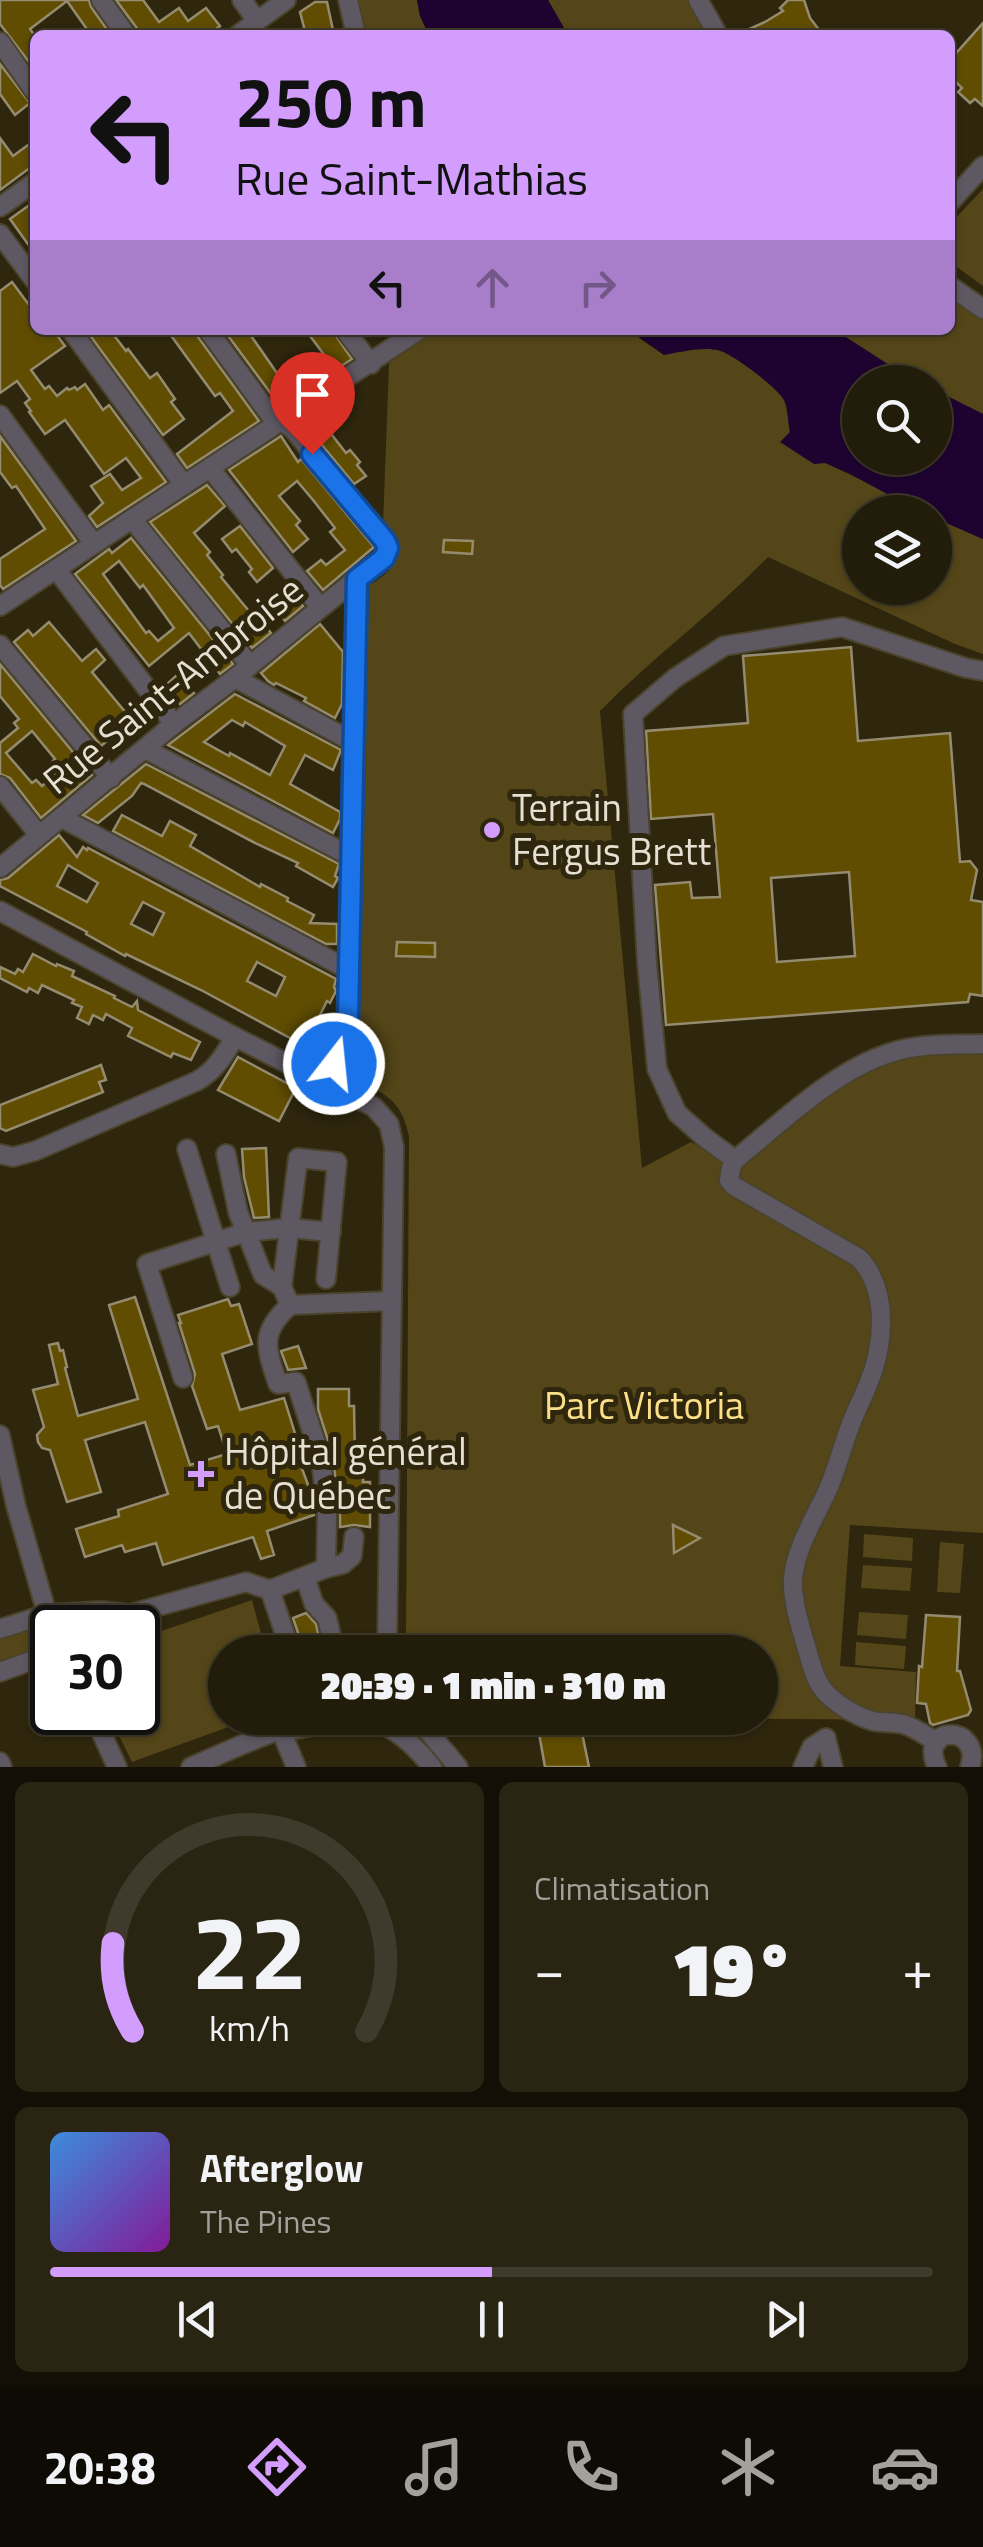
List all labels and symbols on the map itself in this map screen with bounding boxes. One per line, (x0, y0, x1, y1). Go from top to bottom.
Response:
pin (270, 352, 355, 455)
street label: Rue Saint-Ambroise (30, 561, 315, 808)
place label: Terrain Fergus Brett (512, 778, 711, 880)
marker: Terrain Fergus Brett (481, 819, 503, 841)
position arrow (282, 1012, 386, 1116)
park label: Parc Victoria (544, 1376, 744, 1434)
place label: Hôpital général de Québec (224, 1422, 467, 1524)
marker: Hôpital général de Québec (188, 1461, 214, 1487)
speed limit sign: 30 (30, 1605, 160, 1735)

